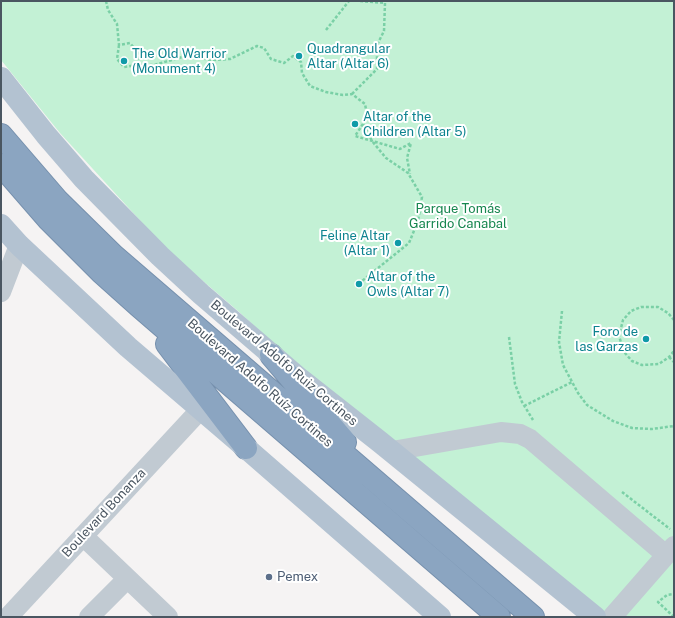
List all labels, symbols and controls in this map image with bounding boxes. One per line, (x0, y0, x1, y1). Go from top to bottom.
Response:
place label: Quadrangular Altar (Altar 6) (307, 41, 391, 72)
place label: The Old Warrior (Monument 4) (132, 46, 227, 77)
marker: Quadrangular Altar (Altar 6) (294, 51, 304, 61)
marker: The Old Warrior (Monument 4) (119, 56, 129, 66)
place label: Altar of the Children (Altar 5) (363, 109, 467, 140)
marker: Altar of the Children (Altar 5) (350, 119, 360, 129)
park label: Parque Tomás Garrido Canabal (409, 201, 507, 232)
place label: Feline Altar (Altar 1) (320, 228, 390, 259)
marker: Feline Altar (Altar 1) (393, 238, 403, 248)
place label: Altar of the Owls (Altar 7) (367, 269, 450, 300)
marker: Altar of the Owls (Altar 7) (354, 279, 364, 289)
street label: Boulevard Adolfo Ruiz Cortines (207, 297, 361, 429)
street label: Boulevard Adolfo Ruíz Cortines (184, 316, 336, 450)
place label: Foro de las Garzas (575, 324, 638, 355)
marker: Foro de las Garzas (641, 334, 651, 344)
street label: Boulevard Bonanza (59, 465, 149, 561)
place label: Pemex (277, 569, 318, 585)
marker: Pemex (264, 572, 274, 582)

